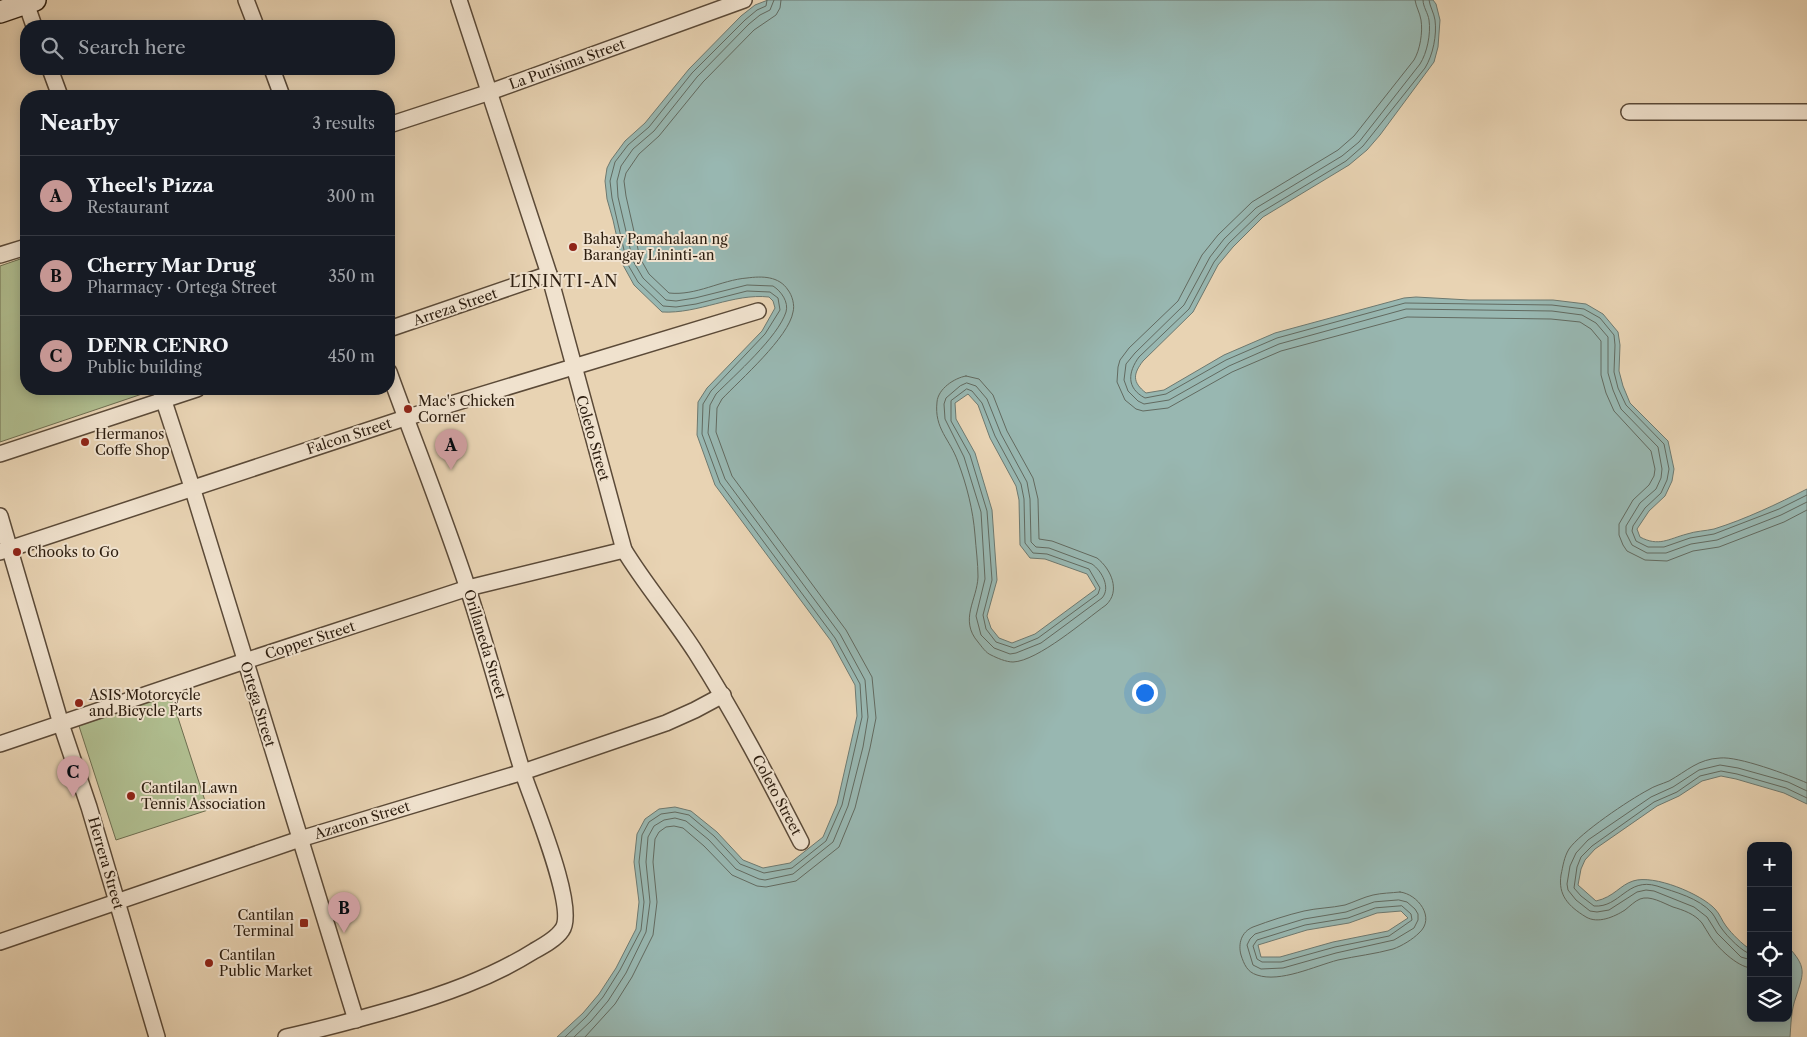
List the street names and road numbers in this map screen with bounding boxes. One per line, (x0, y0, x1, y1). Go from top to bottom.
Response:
street label: La Purisima Street (507, 35, 628, 93)
street label: Arreza Street (410, 284, 499, 330)
street label: Coleto Street (572, 393, 614, 483)
street label: Falcon Street (304, 414, 394, 458)
street label: Orillaneda Street (460, 587, 510, 701)
street label: Copper Street (263, 617, 357, 663)
street label: Ortega Street (236, 659, 280, 749)
street label: Coleto Street (748, 752, 806, 838)
street label: Azarcon Street (311, 797, 412, 843)
street label: Herrera Street (84, 815, 128, 911)

